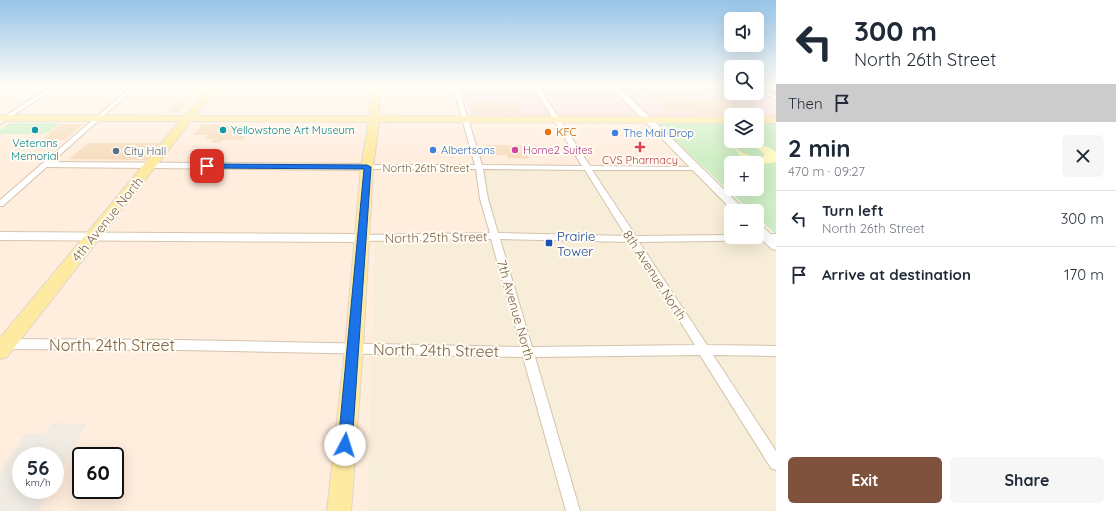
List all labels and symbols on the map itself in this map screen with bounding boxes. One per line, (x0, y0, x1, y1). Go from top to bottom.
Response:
place label: Yellowstone Art Museum (231, 123, 355, 137)
marker: Veterans Memorial (30, 125, 40, 135)
marker: Yellowstone Art Museum (218, 125, 228, 135)
place label: KFC (556, 125, 577, 139)
place label: The Mail Drop (623, 126, 694, 140)
marker: KFC (543, 127, 553, 137)
marker: The Mail Drop (610, 128, 620, 138)
place label: Veterans Memorial (11, 136, 59, 163)
marker: CVS Pharmacy (635, 142, 645, 152)
place label: Albertsons (441, 143, 495, 157)
place label: Home2 Suites (523, 143, 593, 157)
place label: City Hall (124, 144, 166, 158)
marker: Albertsons (428, 145, 438, 155)
marker: Home2 Suites (510, 145, 520, 155)
marker: City Hall (111, 146, 121, 156)
pin (190, 149, 224, 183)
place label: CVS Pharmacy (602, 153, 678, 167)
street label: North 26th Street (383, 161, 470, 175)
street label: 4th Avenue North (68, 173, 146, 265)
street label: 8th Avenue North (620, 227, 690, 323)
street label: North 25th Street (384, 228, 488, 246)
place label: Prairie Tower (557, 228, 595, 259)
marker: Prairie Tower (544, 238, 554, 248)
street label: 7th Avenue North (494, 258, 538, 362)
street label: North 24th Street (49, 335, 175, 355)
street label: North 24th Street (373, 339, 499, 361)
position arrow (324, 424, 366, 466)
speed limit sign: 60 (72, 447, 124, 499)

